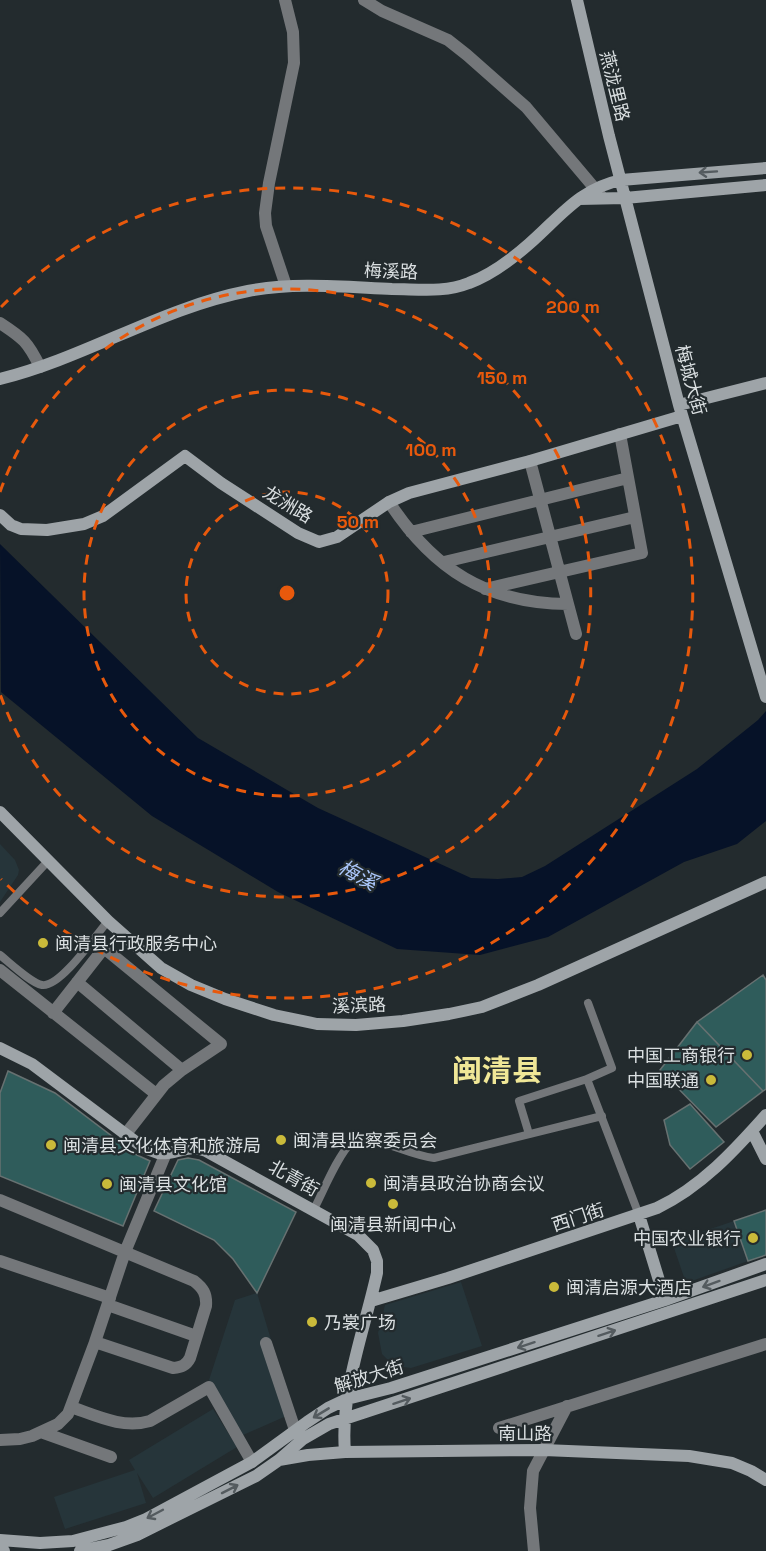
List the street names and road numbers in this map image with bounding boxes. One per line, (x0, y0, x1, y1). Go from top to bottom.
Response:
street label: 燕泷里路 (595, 48, 635, 124)
street label: 梅溪路 (364, 259, 418, 283)
street label: 梅城大街 (671, 342, 711, 418)
street label: 龙洲路 (259, 480, 317, 528)
street label: 溪滨路 (332, 993, 386, 1017)
street label: 北青街 (265, 1155, 323, 1201)
street label: 西门街 (549, 1198, 607, 1236)
street label: 解放大街 (331, 1354, 407, 1398)
street label: 南山路 (498, 1422, 552, 1445)

